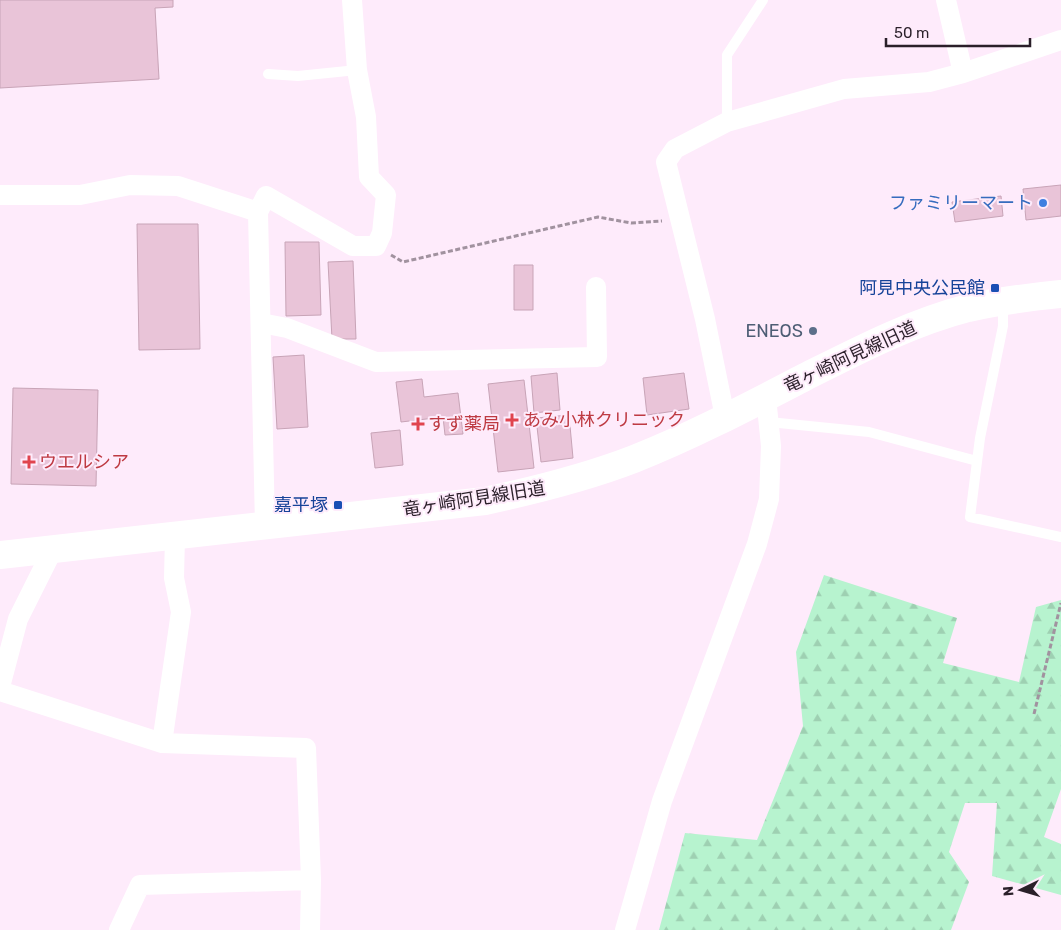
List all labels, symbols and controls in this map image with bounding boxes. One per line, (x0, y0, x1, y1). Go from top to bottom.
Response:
scale bar (886, 15, 1030, 47)
text: 50 m (894, 24, 929, 42)
place label: ファミリーマート (889, 192, 1033, 214)
marker: ファミリーマート (1037, 197, 1049, 209)
place label: 阿見中央公民館 (859, 277, 985, 299)
marker: 阿見中央公民館 (989, 282, 1001, 294)
street label: 竜ヶ崎阿見線旧道 (780, 317, 920, 397)
place label: ENEOS (745, 320, 803, 342)
marker: ENEOS (807, 325, 819, 337)
place label: あみ小林クリニック (523, 409, 685, 431)
place label: すず薬局 (428, 413, 500, 435)
marker: あみ小林クリニック (505, 413, 519, 427)
marker: すず薬局 (412, 418, 424, 430)
place label: ウエルシア (39, 451, 129, 473)
marker: ウエルシア (23, 456, 35, 468)
street label: 竜ヶ崎阿見線旧道 (401, 477, 547, 521)
place label: 嘉平塚 (274, 494, 328, 516)
marker: 嘉平塚 (332, 499, 344, 511)
north arrow (996, 865, 1046, 915)
text: N (1000, 885, 1017, 897)

